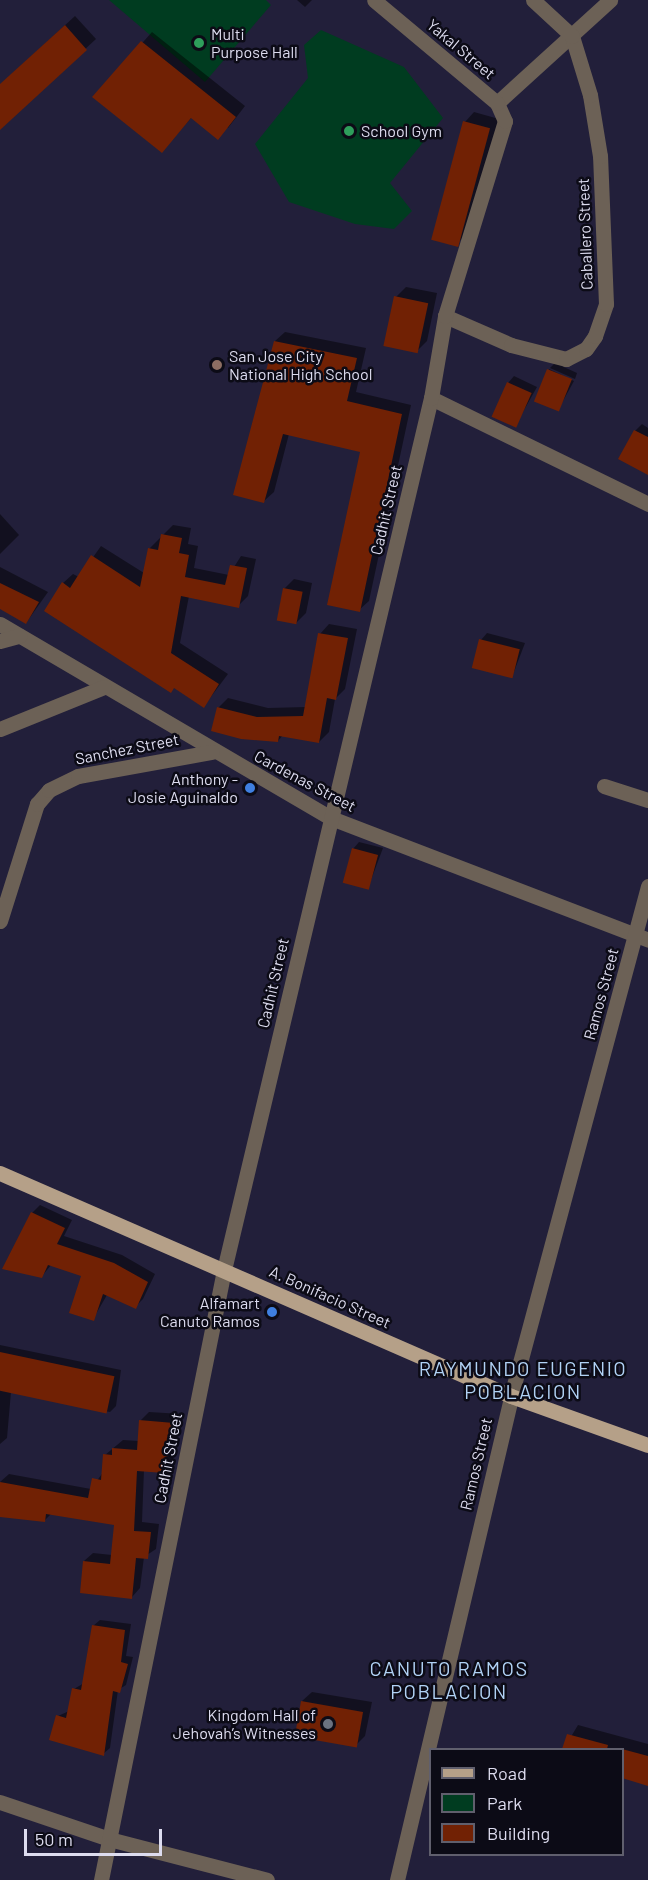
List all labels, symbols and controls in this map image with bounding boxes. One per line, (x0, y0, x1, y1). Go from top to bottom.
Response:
street label: Yakal Street (423, 15, 499, 83)
place label: Multi Purpose Hall (211, 24, 298, 62)
marker: Multi Purpose Hall (192, 36, 206, 50)
place label: School Gym (361, 121, 442, 141)
marker: School Gym (342, 124, 356, 138)
street label: Caballero Street (573, 178, 597, 290)
place label: San Jose City National High School (229, 346, 372, 384)
marker: San Jose City National High School (210, 358, 224, 372)
street label: Cadhit Street (366, 463, 406, 557)
street label: Sanchez Street (73, 730, 181, 768)
street label: Cardenas Street (251, 746, 359, 816)
place label: Anthony - Josie Aguinaldo (128, 769, 238, 807)
marker: Anthony - Josie Aguinaldo (243, 781, 257, 795)
street label: Cadhit Street (253, 936, 293, 1030)
street label: Ramos Street (580, 946, 622, 1042)
street label: A. Bonifacio Street (267, 1262, 393, 1332)
place label: Alfamart Canuto Ramos (160, 1293, 260, 1331)
marker: Alfamart Canuto Ramos (265, 1305, 279, 1319)
district label: RAYMUNDO EUGENIO POBLACION (419, 1356, 627, 1403)
street label: Cadhit Street (150, 1411, 186, 1505)
street label: Ramos Street (456, 1416, 496, 1512)
district label: CANUTO RAMOS POBLACION (369, 1657, 529, 1704)
place label: Kingdom Hall of Jehovah’s Witnesses (173, 1705, 316, 1743)
marker: Kingdom Hall of Jehovah’s Witnesses (321, 1717, 335, 1731)
legend (429, 1748, 624, 1856)
text: Road (487, 1762, 527, 1784)
text: Park (487, 1792, 522, 1814)
scale bar (27, 1817, 165, 1855)
text: Building (487, 1822, 550, 1844)
text: 50 m (35, 1828, 73, 1850)

